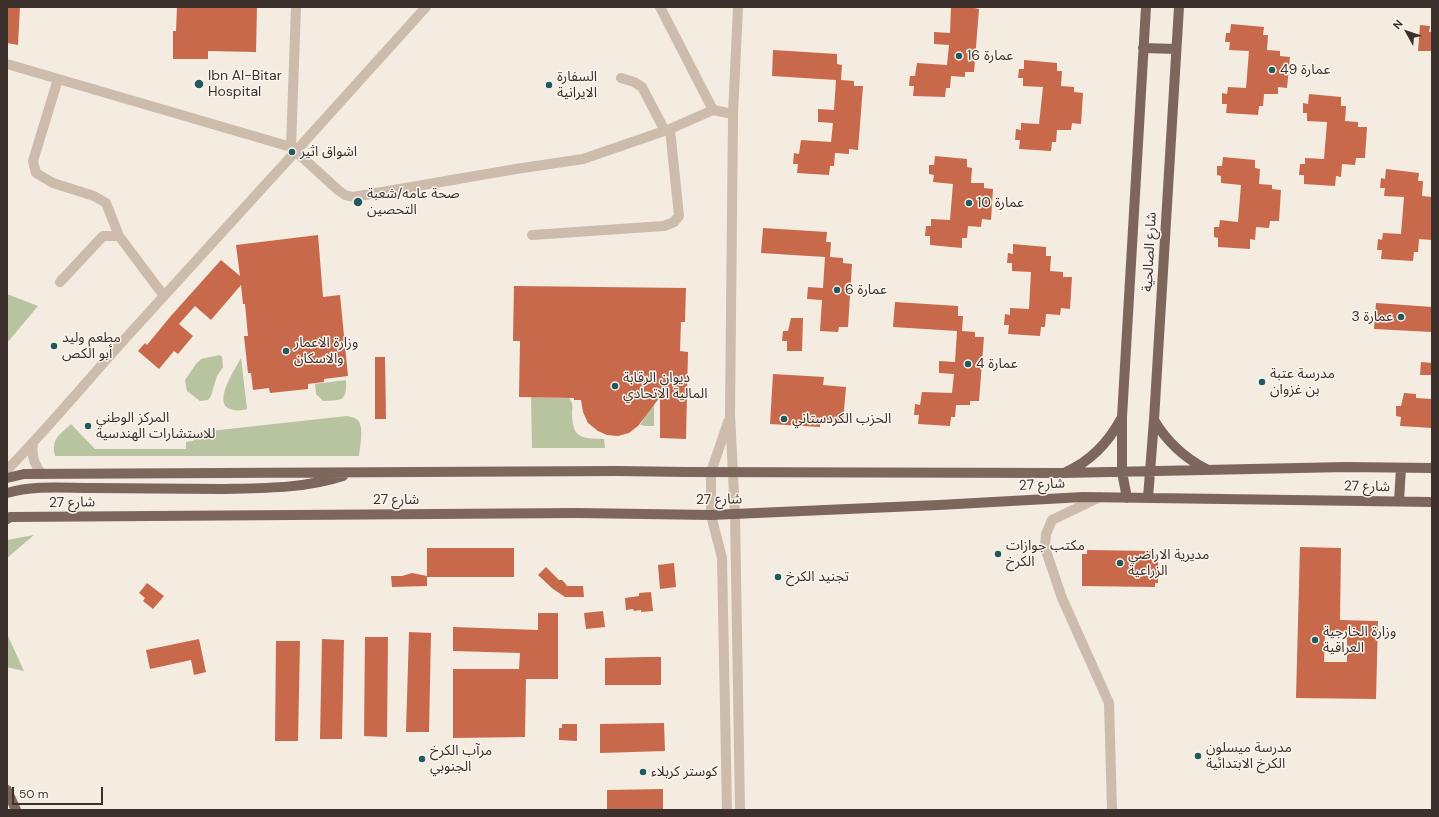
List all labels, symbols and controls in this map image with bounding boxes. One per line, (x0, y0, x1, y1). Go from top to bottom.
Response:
north arrow (1387, 12, 1427, 52)
text: N (1390, 17, 1406, 32)
place label: عمارة 16 (967, 48, 1013, 64)
marker: عمارة 16 (954, 51, 964, 61)
place label: عمارة 49 (1280, 62, 1330, 78)
marker: عمارة 49 (1267, 65, 1277, 75)
place label: Ibn Al-Bitar Hospital (208, 68, 282, 100)
place label: السفارة الايرانية (557, 69, 597, 102)
marker: Ibn Al-Bitar Hospital (193, 78, 205, 90)
marker: السفارة الايرانية (544, 80, 554, 90)
place label: اشواق اثير (300, 144, 357, 160)
marker: اشواق اثير (287, 147, 297, 157)
place label: صحة عامه/شعبة التحصين (367, 186, 460, 218)
place label: عمارة 10 (977, 195, 1024, 211)
marker: صحة عامه/شعبة التحصين (352, 196, 364, 208)
marker: عمارة 10 (964, 198, 974, 208)
street label: شارع الصالحية (1140, 212, 1160, 292)
place label: عمارة 6 (845, 282, 887, 298)
marker: عمارة 6 (832, 285, 842, 295)
place label: عمارة 3 (1352, 309, 1393, 325)
marker: عمارة 3 (1396, 312, 1406, 322)
place label: مطعم وليد أبو الكص (62, 330, 121, 362)
place label: وزارة الاعمار والاسكان (294, 335, 358, 368)
marker: مطعم وليد أبو الكص (49, 341, 59, 351)
marker: وزارة الاعمار والاسكان (281, 346, 291, 356)
place label: عمارة 4 (976, 356, 1018, 372)
marker: عمارة 4 (963, 359, 973, 369)
place label: مدرسة عتبة بن غزوان (1270, 366, 1335, 398)
place label: ديوان الرقابة المالية الاتحادي (623, 370, 708, 402)
marker: مدرسة عتبة بن غزوان (1257, 377, 1267, 387)
marker: ديوان الرقابة المالية الاتحادي (610, 381, 620, 391)
place label: المركز الوطني للاستشارات الهندسية (96, 410, 215, 442)
place label: الحزب الكردستاني (792, 411, 891, 427)
marker: الحزب الكردستاني (779, 414, 789, 424)
marker: المركز الوطني للاستشارات الهندسية (83, 421, 93, 431)
street label: شارع 27 (1018, 475, 1066, 495)
street label: شارع 27 (1344, 478, 1390, 496)
street label: شارع 27 (696, 491, 742, 509)
street label: شارع 27 (373, 492, 419, 508)
street label: شارع 27 (49, 494, 95, 512)
place label: مكتب جوازات الكرخ (1006, 538, 1085, 570)
place label: مديرية الاراضي الزراعية (1128, 547, 1209, 580)
marker: مكتب جوازات الكرخ (993, 549, 1003, 559)
marker: مديرية الاراضي الزراعية (1115, 558, 1125, 568)
place label: تجنيد الكرخ (786, 569, 849, 585)
marker: تجنيد الكرخ (773, 572, 783, 582)
place label: وزارة الخارجية العراقية (1323, 624, 1396, 656)
marker: وزارة الخارجية العراقية (1310, 635, 1320, 645)
place label: مدرسة ميسلون الكرخ الابتدائية (1206, 740, 1292, 772)
place label: مرآب الكرخ الجنوبي (430, 743, 492, 776)
marker: مدرسة ميسلون الكرخ الابتدائية (1193, 751, 1203, 761)
marker: مرآب الكرخ الجنوبي (417, 754, 427, 764)
place label: كوستر كربلاء (651, 764, 718, 780)
marker: كوستر كربلاء (638, 767, 648, 777)
scale bar (14, 779, 105, 805)
text: 50 m (19, 786, 48, 802)

